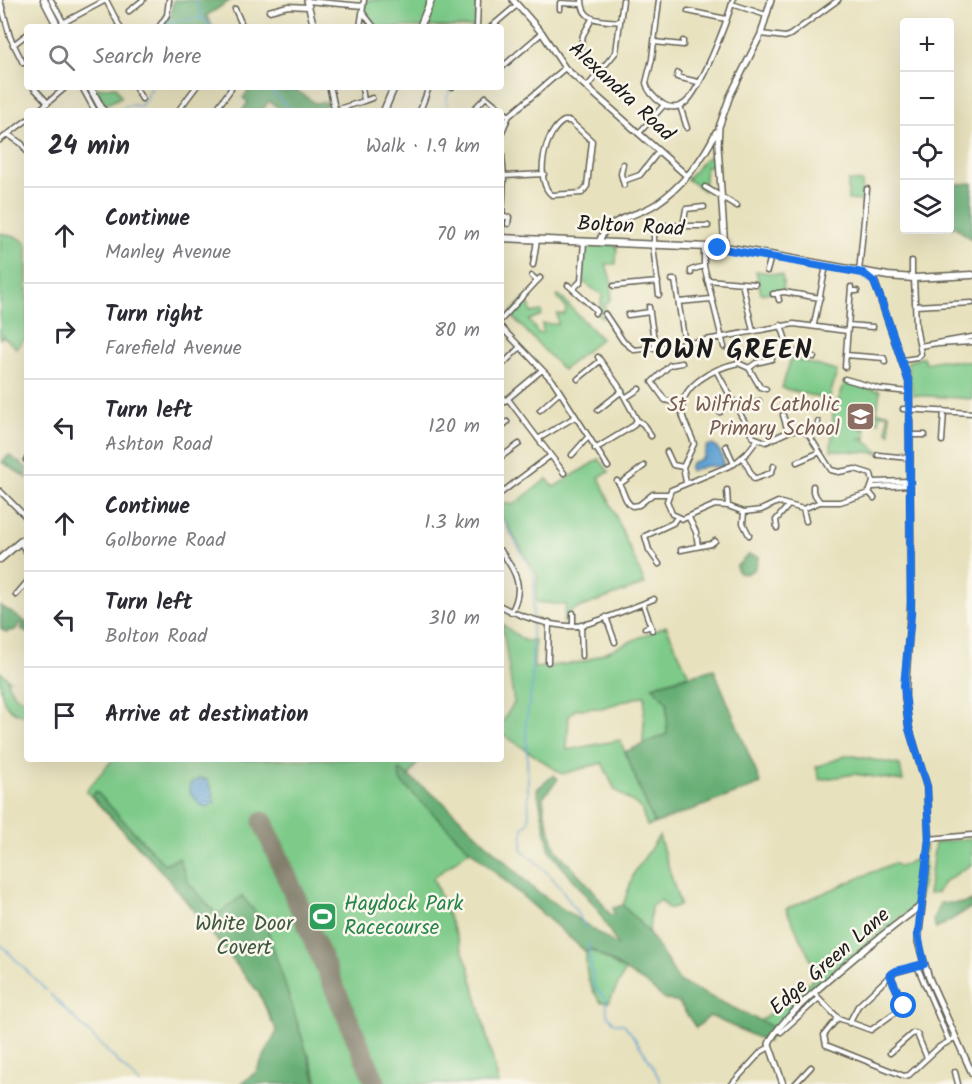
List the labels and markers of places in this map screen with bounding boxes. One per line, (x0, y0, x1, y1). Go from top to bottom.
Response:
place label: St Wilfrids Catholic Primary School (667, 389, 840, 446)
school or university icon: St Wilfrids Catholic Primary School (845, 401, 877, 433)
place label: Haydock Park Racecourse (344, 888, 464, 945)
sports icon: Haydock Park Racecourse (307, 900, 339, 932)

